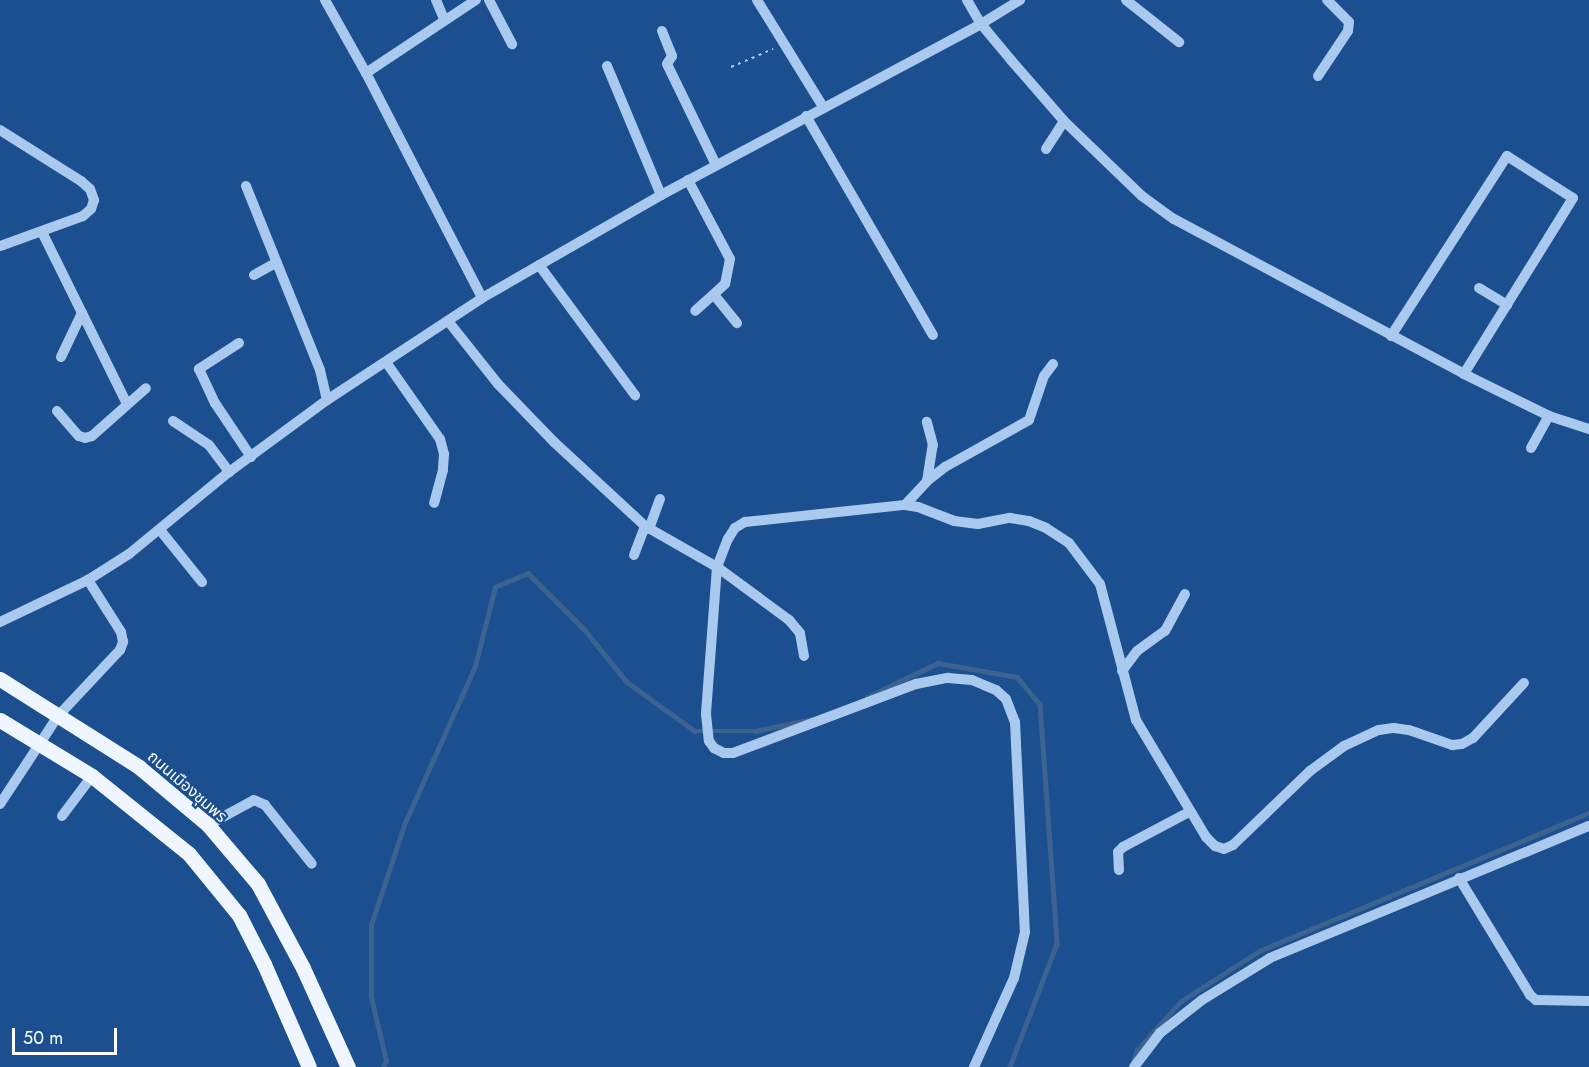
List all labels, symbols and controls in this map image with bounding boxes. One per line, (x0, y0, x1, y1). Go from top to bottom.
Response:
street label: ถนนเมืองชุมพร (143, 747, 231, 827)
scale bar (15, 1016, 120, 1054)
text: 50 m (23, 1025, 63, 1051)

